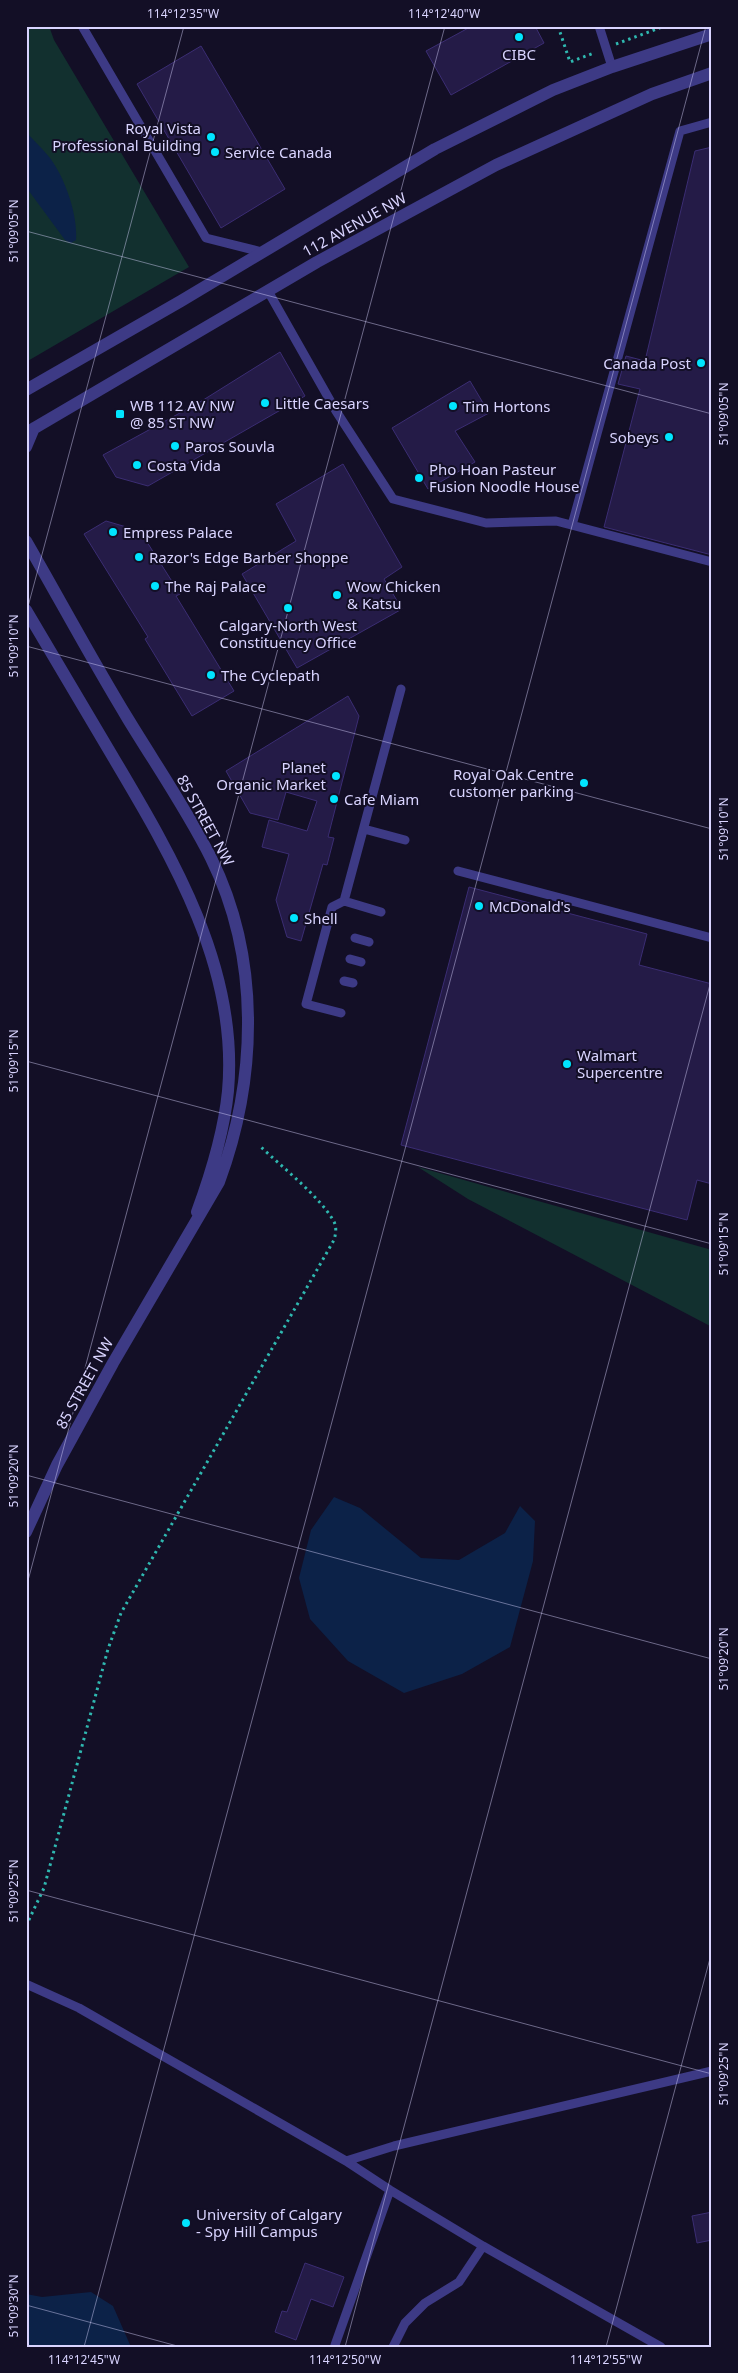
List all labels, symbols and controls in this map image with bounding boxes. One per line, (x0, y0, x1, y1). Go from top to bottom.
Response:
text: 114°12'35"W (147, 5, 219, 22)
text: 114°12'40"W (408, 5, 480, 22)
marker: CIBC (513, 31, 525, 43)
place label: CIBC (502, 44, 536, 64)
place label: Royal Vista Professional Building (52, 118, 201, 155)
marker: Royal Vista Professional Building (205, 131, 217, 143)
place label: Service Canada (225, 142, 332, 162)
marker: Service Canada (209, 146, 221, 158)
street label: 112 AVENUE NW (298, 187, 410, 261)
text: 51°09'05"N (5, 199, 22, 263)
place label: Canada Post (603, 353, 692, 373)
marker: Canada Post (695, 357, 707, 369)
text: 51°09'05"N (715, 382, 732, 446)
place label: Little Caesars (275, 393, 369, 413)
place label: WB 112 AV NW @ 85 ST NW (130, 395, 235, 432)
place label: Tim Hortons (463, 396, 550, 416)
marker: Little Caesars (259, 397, 271, 409)
marker: Tim Hortons (447, 400, 459, 412)
marker: WB 112 AV NW @ 85 ST NW (114, 408, 126, 420)
place label: Sobeys (609, 427, 659, 447)
marker: Sobeys (663, 431, 675, 443)
place label: Paros Souvla (185, 436, 275, 456)
marker: Paros Souvla (169, 440, 181, 452)
place label: Costa Vida (147, 455, 221, 475)
marker: Costa Vida (131, 459, 143, 471)
place label: Pho Hoan Pasteur Fusion Noodle House (429, 459, 579, 496)
marker: Pho Hoan Pasteur Fusion Noodle House (413, 472, 425, 484)
place label: Empress Palace (123, 522, 233, 542)
marker: Empress Palace (107, 526, 119, 538)
place label: Razor's Edge Barber Shoppe (149, 547, 348, 567)
marker: Razor's Edge Barber Shoppe (133, 551, 145, 563)
place label: The Raj Palace (165, 576, 266, 596)
place label: Wow Chicken & Katsu (347, 576, 441, 613)
marker: The Raj Palace (149, 580, 161, 592)
marker: Wow Chicken & Katsu (331, 589, 343, 601)
marker: Calgary-North West Constituency Office (282, 602, 294, 614)
text: 51°09'10"N (5, 614, 22, 678)
place label: Calgary-North West Constituency Office (219, 615, 358, 652)
place label: The Cyclepath (221, 665, 320, 685)
marker: The Cyclepath (205, 669, 217, 681)
place label: Planet Organic Market (216, 757, 327, 794)
place label: Royal Oak Centre customer parking (449, 764, 574, 801)
marker: Planet Organic Market (330, 770, 342, 782)
street label: 85 STREET NW (173, 771, 239, 869)
marker: Royal Oak Centre customer parking (578, 777, 590, 789)
place label: Cafe Miam (344, 789, 419, 809)
marker: Cafe Miam (328, 793, 340, 805)
text: 51°09'10"N (715, 797, 732, 861)
place label: McDonald's (489, 896, 571, 916)
marker: McDonald's (473, 900, 485, 912)
place label: Shell (304, 908, 338, 928)
marker: Shell (288, 912, 300, 924)
text: 51°09'15"N (5, 1029, 22, 1093)
place label: Walmart Supercentre (577, 1045, 663, 1082)
marker: Walmart Supercentre (561, 1058, 573, 1070)
text: 51°09'15"N (715, 1212, 732, 1276)
street label: 85 STREET NW (51, 1334, 117, 1432)
text: 51°09'20"N (5, 1444, 22, 1508)
text: 51°09'20"N (715, 1627, 732, 1691)
text: 51°09'25"N (5, 1859, 22, 1923)
text: 51°09'25"N (715, 2042, 732, 2106)
place label: University of Calgary - Spy Hill Campus (196, 2204, 342, 2241)
marker: University of Calgary - Spy Hill Campus (180, 2217, 192, 2229)
text: 51°09'30"N (5, 2274, 22, 2338)
text: 114°12'45"W (48, 2351, 120, 2368)
text: 114°12'50"W (309, 2351, 381, 2368)
text: 114°12'55"W (570, 2351, 642, 2368)

